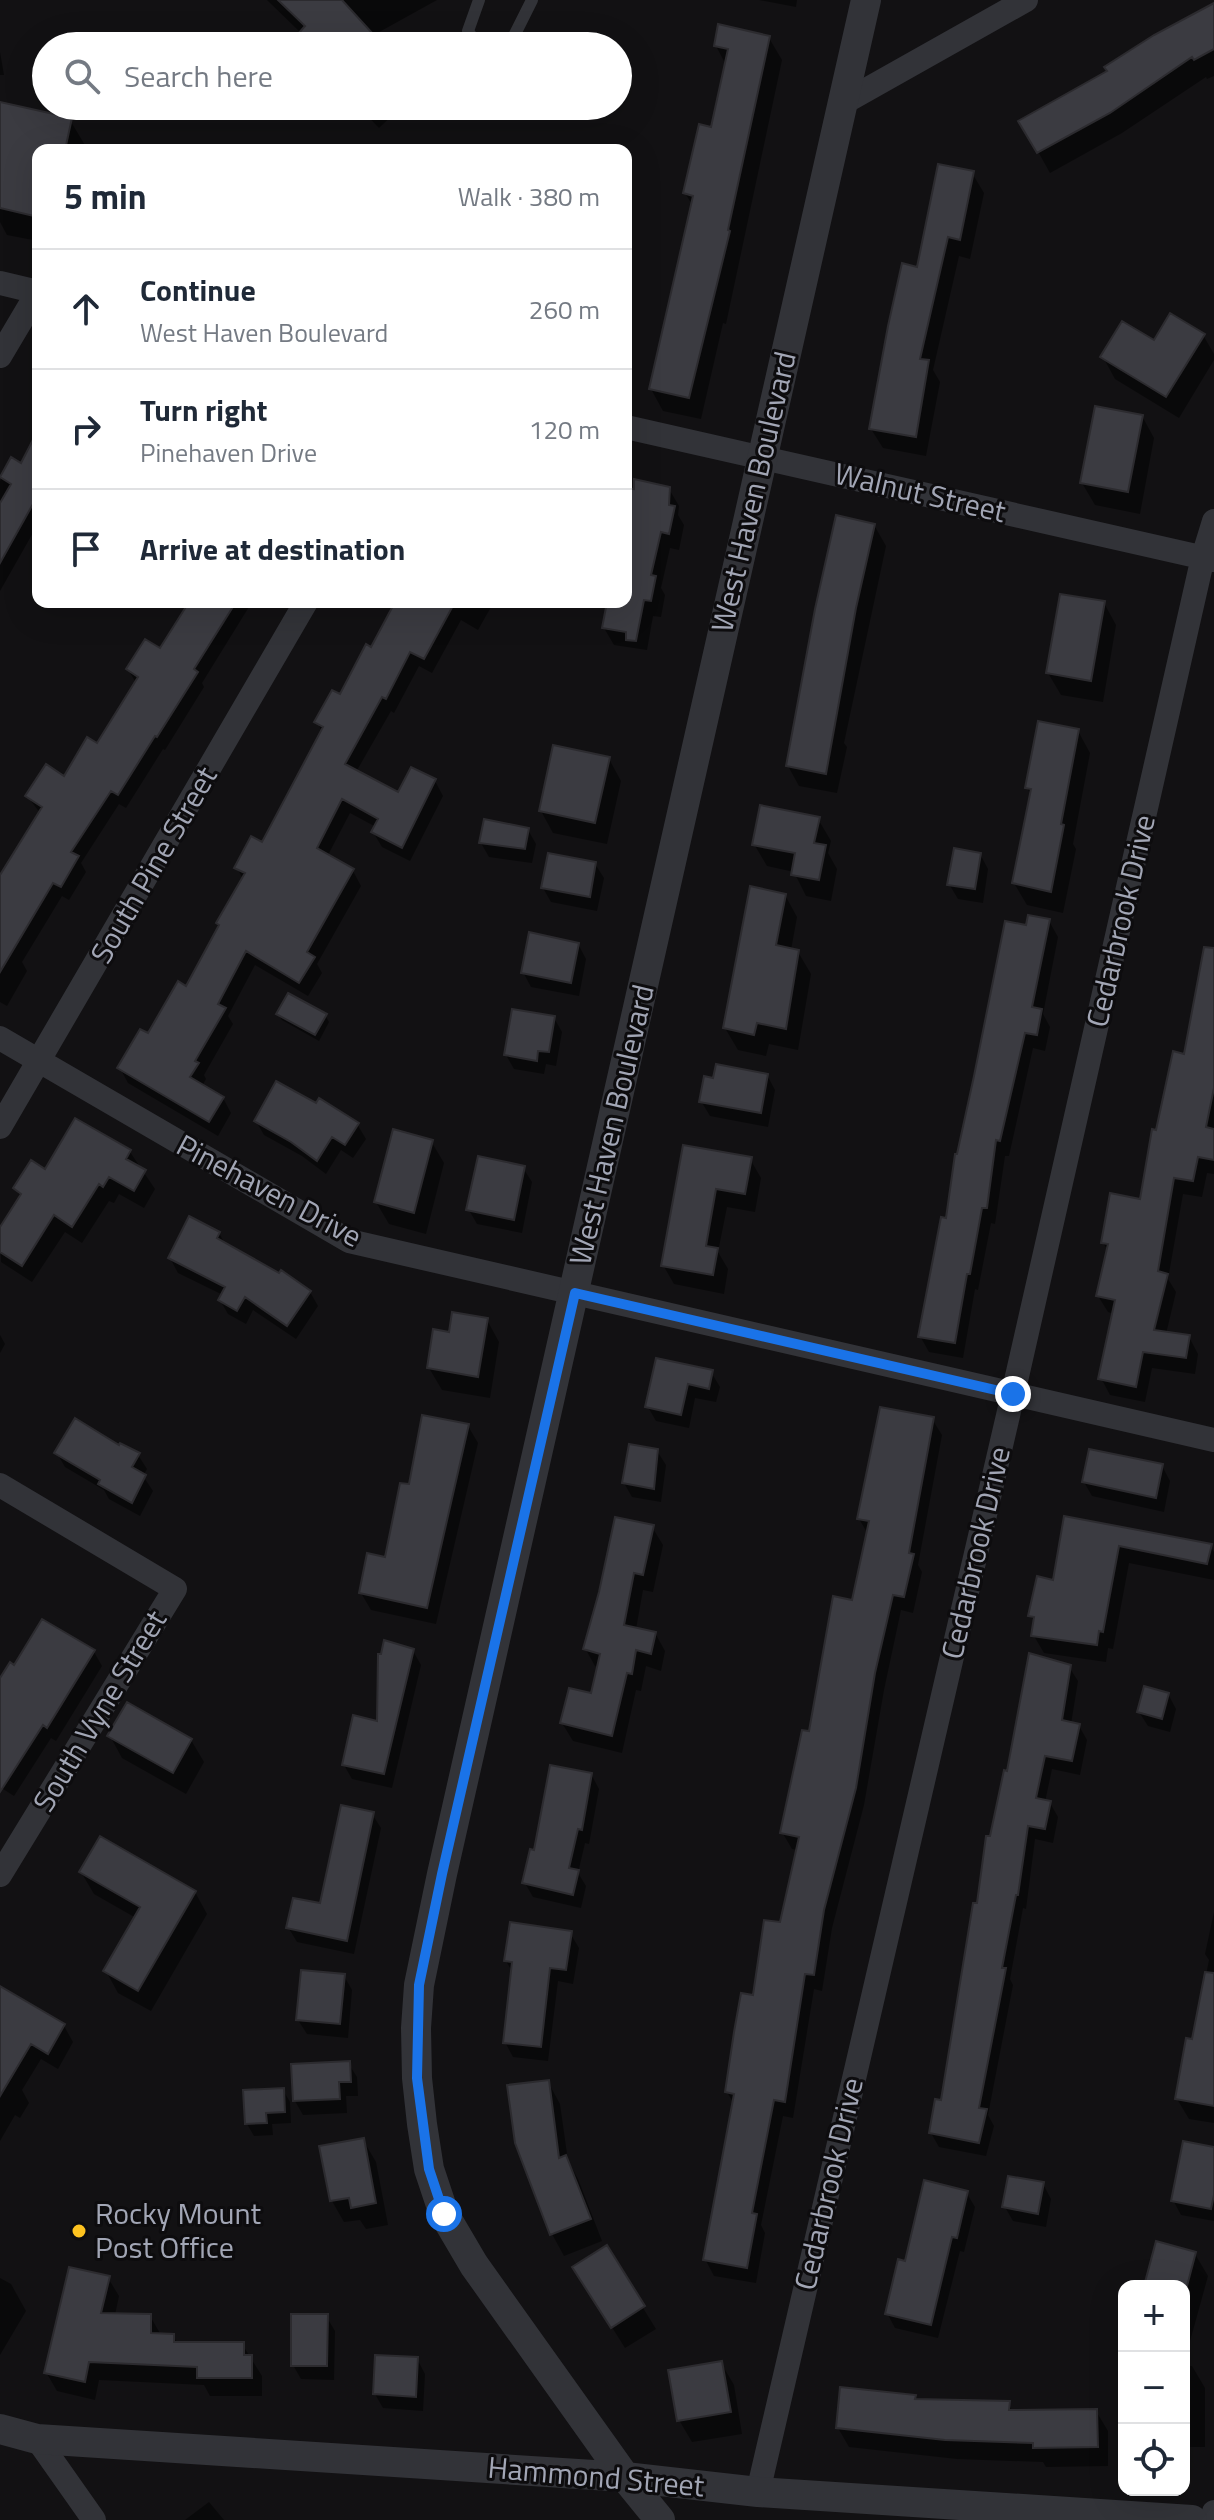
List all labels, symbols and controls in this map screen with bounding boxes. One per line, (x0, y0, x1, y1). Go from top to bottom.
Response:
search box (32, 32, 632, 120)
text: Search here (124, 53, 273, 99)
icon: search (60, 54, 104, 98)
text: 5 min (64, 170, 147, 222)
text: Walk · 380 m (458, 177, 600, 216)
text: Continue (140, 267, 256, 313)
icon: ahead (64, 287, 108, 331)
text: 260 m (529, 290, 600, 329)
text: West Haven Boulevard (140, 313, 388, 352)
street label: West Haven Boulevard (698, 347, 808, 637)
text: Turn right (140, 387, 268, 433)
icon: right (64, 407, 108, 451)
text: 120 m (529, 410, 600, 449)
text: Pinehaven Drive (140, 433, 317, 472)
street label: Walnut Street (830, 450, 1011, 534)
text: Arrive at destination (140, 526, 405, 572)
icon: arrive (64, 527, 108, 571)
street label: South Pine Street (78, 757, 228, 972)
street label: Cedarbrook Drive (1073, 810, 1167, 1031)
street label: West Haven Boulevard (556, 980, 666, 1270)
street label: Pinehaven Drive (169, 1122, 370, 1258)
route end (995, 1376, 1031, 1412)
street label: Cedarbrook Drive (928, 1442, 1022, 1663)
street label: South Vyne Street (21, 1600, 178, 1820)
street label: Cedarbrook Drive (781, 2073, 875, 2294)
place label: Rocky Mount Post Office (95, 2190, 261, 2270)
route start (426, 2196, 462, 2232)
marker: Rocky Mount Post Office (70, 2222, 88, 2240)
map controls (1118, 2280, 1190, 2496)
button: + (1118, 2280, 1190, 2352)
button: − (1118, 2352, 1190, 2424)
button: locate (1118, 2424, 1190, 2496)
street label: Hammond Street (486, 2444, 707, 2508)

